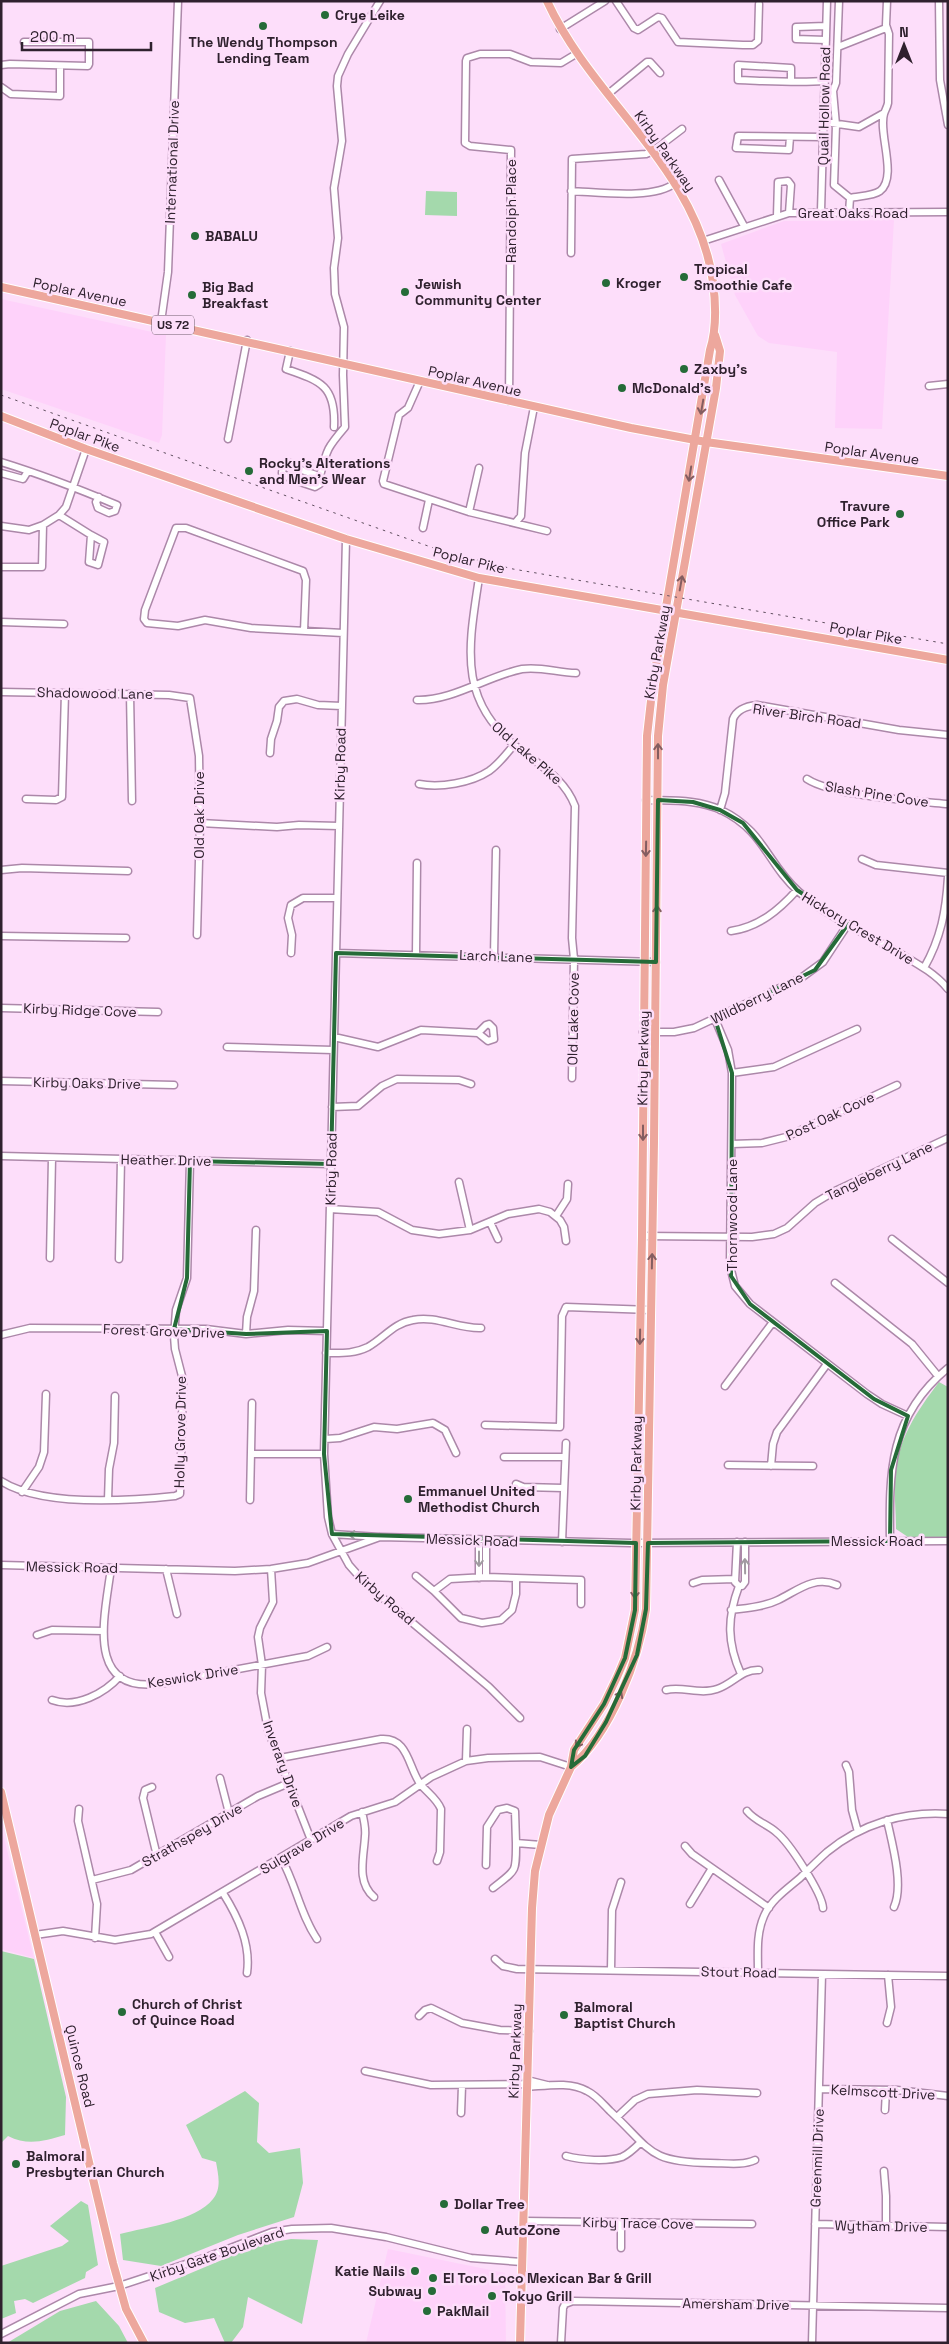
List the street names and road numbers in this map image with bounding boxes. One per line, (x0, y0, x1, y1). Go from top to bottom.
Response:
street label: Quail Hollow Road (814, 46, 834, 166)
street label: International Drive (161, 100, 183, 224)
street label: Kirby Parkway (630, 107, 700, 195)
street label: Randolph Place (502, 159, 520, 263)
street label: Great Oaks Road (798, 204, 908, 222)
street label: Poplar Avenue (31, 273, 129, 311)
road number: US 72 (152, 316, 194, 334)
street label: Poplar Avenue (426, 361, 524, 401)
street label: Poplar Pike (47, 414, 123, 456)
street label: Poplar Avenue (823, 437, 921, 469)
street label: Poplar Pike (431, 542, 507, 578)
street label: Kirby Parkway (640, 604, 674, 700)
street label: Poplar Pike (828, 618, 904, 648)
street label: Shadowood Lane (37, 683, 153, 703)
street label: River Birch Road (752, 699, 862, 733)
street label: Old Lake Pike (488, 718, 566, 788)
street label: Kirby Road (330, 727, 350, 801)
street label: Old Oak Drive (190, 771, 208, 859)
street label: Slash Pine Cove (824, 777, 930, 811)
street label: Hickory Crest Drive (799, 887, 917, 969)
street label: Larch Lane (459, 946, 533, 966)
street label: Wildberry Lane (708, 968, 806, 1028)
street label: Old Lake Cove (563, 972, 583, 1066)
street label: Kirby Ridge Cove (23, 999, 137, 1021)
street label: Kirby Parkway (633, 1010, 653, 1106)
street label: Kirby Oaks Drive (33, 1073, 141, 1093)
street label: Post Oak Cove (783, 1088, 877, 1144)
street label: Kirby Road (321, 1132, 341, 1206)
street label: Tangleberry Lane (823, 1137, 935, 1205)
street label: Heather Drive (120, 1150, 212, 1170)
street label: Thornwood Lane (723, 1159, 741, 1271)
street label: Forest Grove Drive (103, 1320, 225, 1342)
street label: Holly Grove Drive (170, 1376, 190, 1488)
street label: Kirby Parkway (626, 1415, 646, 1511)
street label: Messick Road (425, 1529, 519, 1551)
street label: Messick Road (831, 1532, 923, 1550)
street label: Messick Road (26, 1557, 118, 1577)
street label: Kirby Road (352, 1567, 418, 1629)
street label: Keswick Drive (146, 1660, 240, 1692)
street label: Inverary Drive (259, 1718, 307, 1810)
street label: Strathspey Drive (139, 1799, 245, 1871)
street label: Sulgrave Drive (257, 1814, 347, 1878)
street label: Stout Road (701, 1962, 777, 1982)
street label: Kirby Parkway (504, 2003, 526, 2099)
street label: Quince Road (61, 2023, 99, 2109)
street label: Kelmscott Drive (830, 2080, 936, 2104)
street label: Greenmill Drive (806, 2108, 828, 2208)
street label: Kirby Trace Cove (582, 2213, 694, 2233)
street label: Wytham Drive (834, 2216, 928, 2236)
street label: Kirby Gate Boulevard (148, 2223, 286, 2285)
street label: Amersham Drive (682, 2294, 790, 2314)

